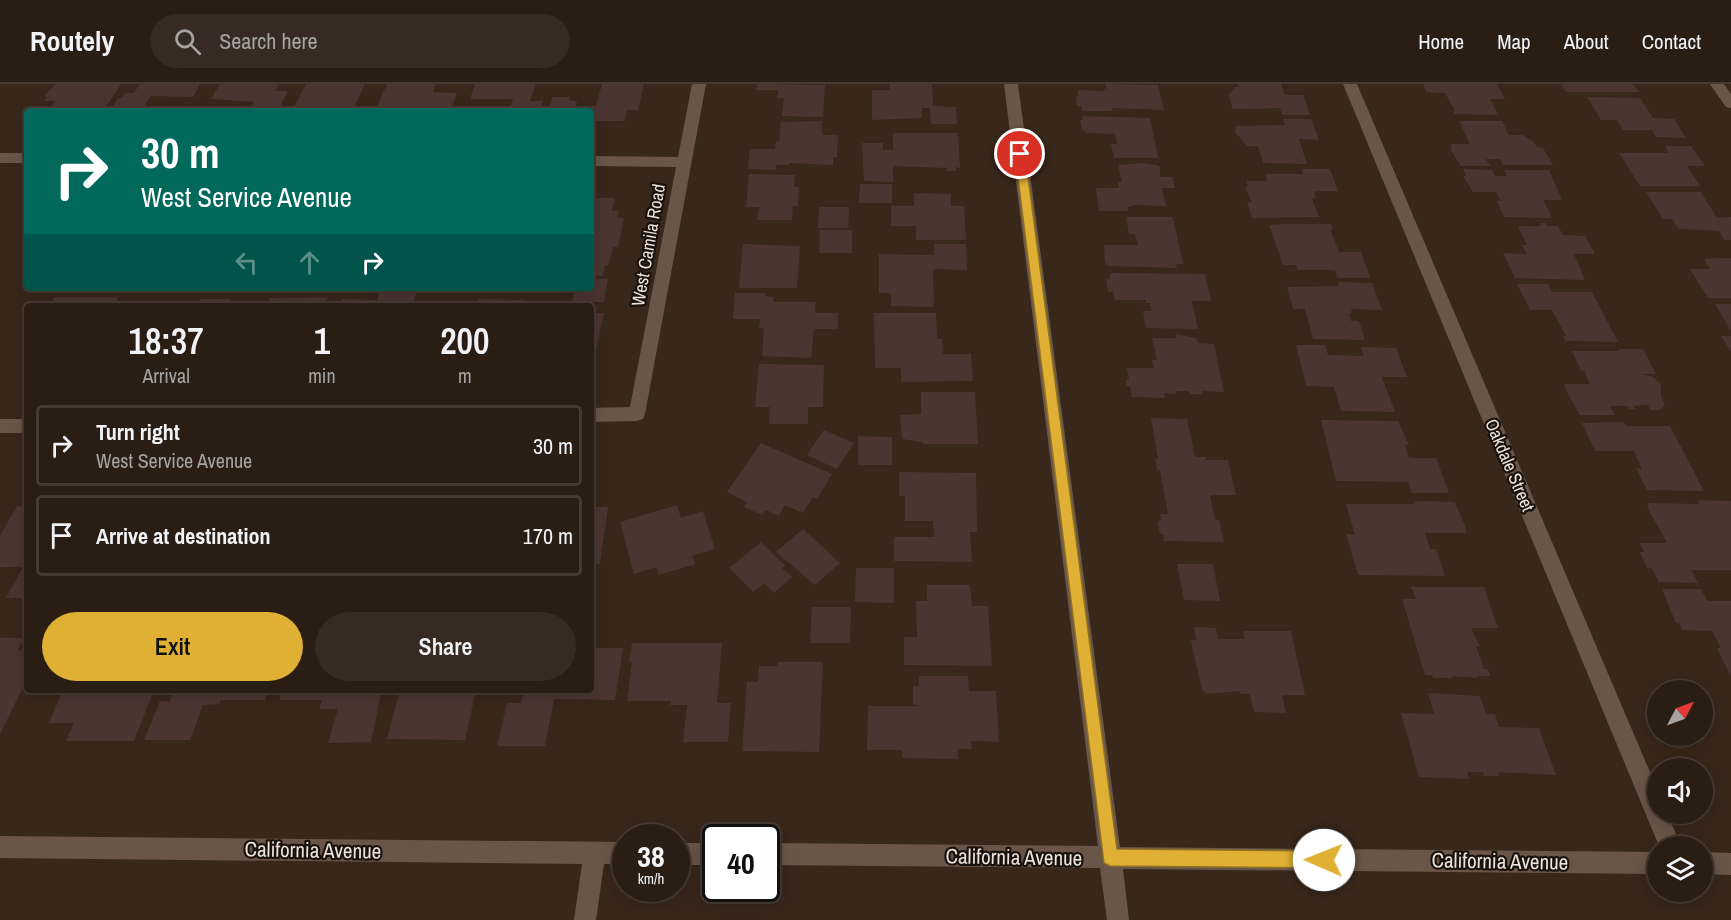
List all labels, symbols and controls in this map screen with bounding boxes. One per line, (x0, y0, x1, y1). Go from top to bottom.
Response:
search box (150, 14, 570, 68)
text: Routely (30, 22, 114, 60)
icon: search (171, 25, 204, 58)
text: Search here (219, 26, 317, 56)
text: Home (1418, 27, 1464, 56)
text: Map (1497, 27, 1531, 56)
text: About (1564, 27, 1609, 56)
text: Contact (1642, 27, 1701, 56)
text: 30 m (141, 125, 220, 181)
pin (994, 128, 1045, 179)
icon: right (42, 132, 120, 210)
icon: arrive (1003, 137, 1036, 170)
text: West Service Avenue (141, 179, 352, 215)
street label: West Camila Road (625, 182, 671, 308)
icon: left (230, 246, 263, 279)
icon: ahead (293, 246, 326, 279)
icon: right (356, 246, 389, 279)
text: 18:37 (129, 317, 204, 365)
text: 1 (314, 317, 330, 365)
text: 200 (440, 317, 489, 365)
text: Arrival (142, 362, 190, 389)
text: min (308, 362, 336, 389)
text: m (458, 362, 472, 389)
street label: Oakdale Street (1479, 415, 1541, 515)
text: Turn right (96, 417, 180, 447)
icon: right (45, 429, 78, 462)
text: 30 m (533, 431, 573, 461)
text: West Service Avenue (96, 447, 252, 474)
icon: arrive (45, 519, 78, 552)
text: Arrive at destination (96, 521, 270, 551)
text: 170 m (523, 521, 573, 551)
button: Exit (42, 612, 303, 681)
button: Share (315, 612, 576, 681)
north arrow (1647, 680, 1713, 746)
map controls (1647, 680, 1713, 902)
button: sound (1647, 758, 1713, 824)
speed limit sign: 40 (702, 824, 780, 902)
position arrow (1292, 828, 1356, 892)
street label: California Avenue (244, 834, 382, 866)
text: 38 (637, 836, 665, 876)
button: layers (1647, 836, 1713, 902)
street label: California Avenue (945, 841, 1083, 873)
street label: California Avenue (1431, 845, 1569, 877)
text: km/h (638, 868, 664, 889)

